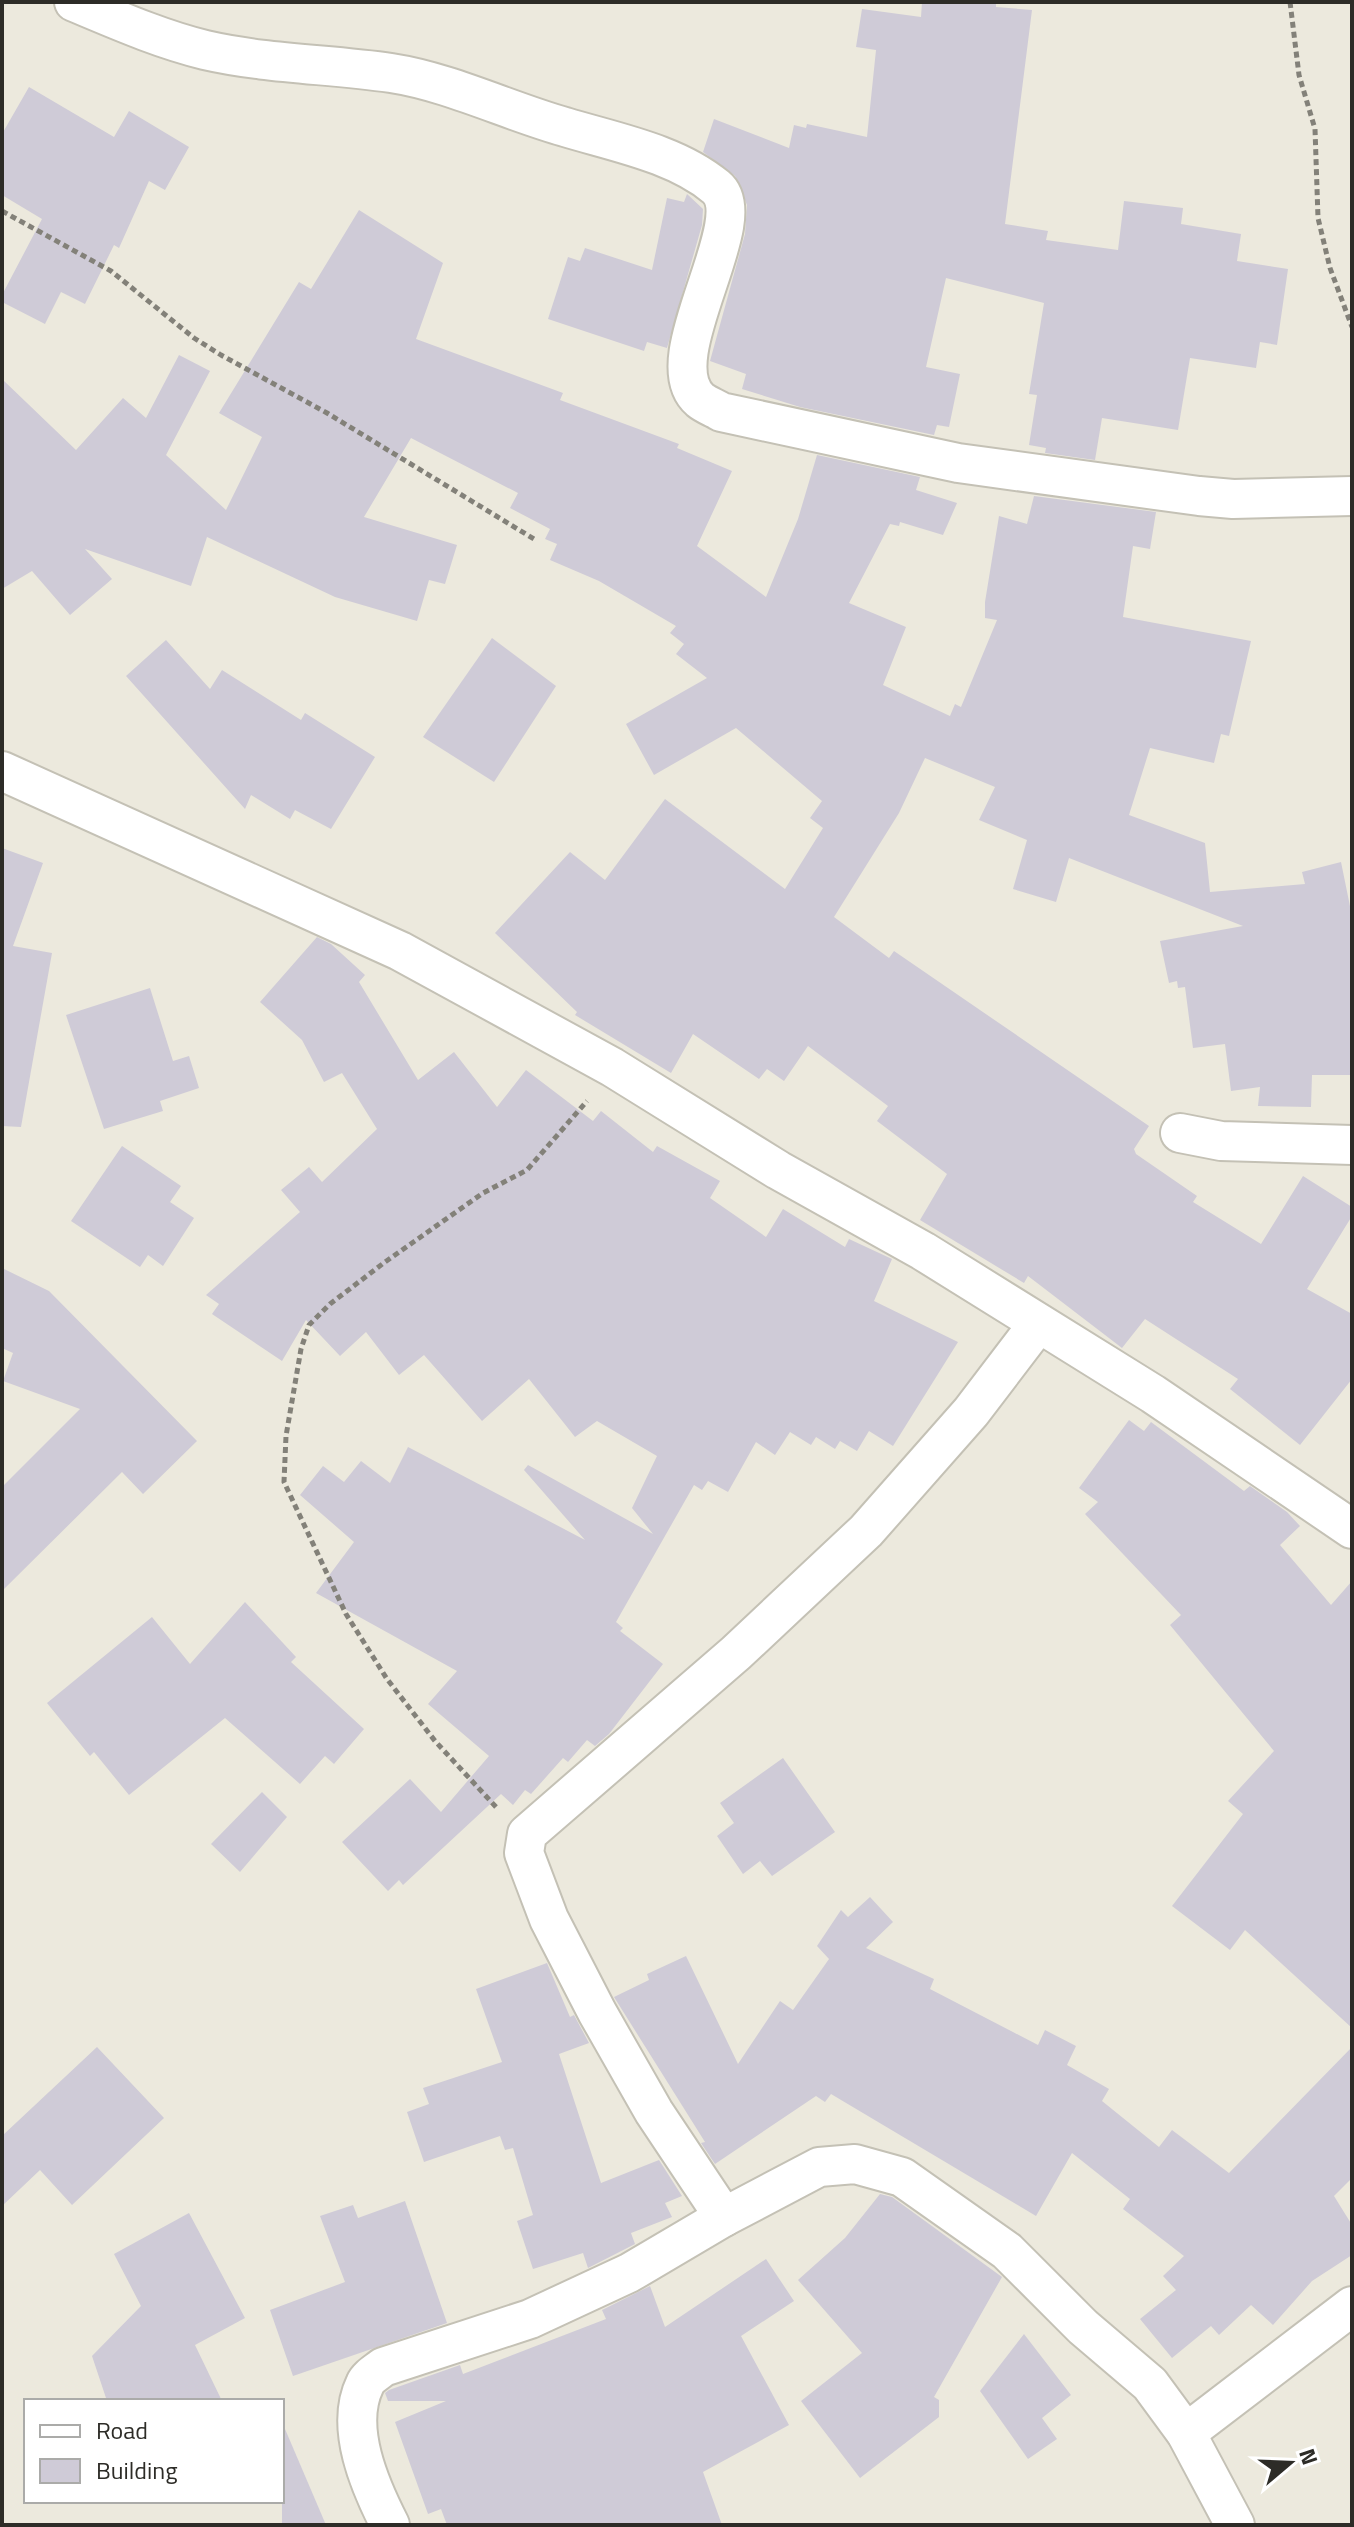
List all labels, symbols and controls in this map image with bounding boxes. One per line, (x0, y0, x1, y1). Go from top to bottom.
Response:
legend (24, 2399, 284, 2503)
text: Road (96, 2412, 148, 2448)
north arrow (1250, 2423, 1330, 2503)
text: N (1290, 2444, 1327, 2469)
text: Building (96, 2452, 178, 2488)

